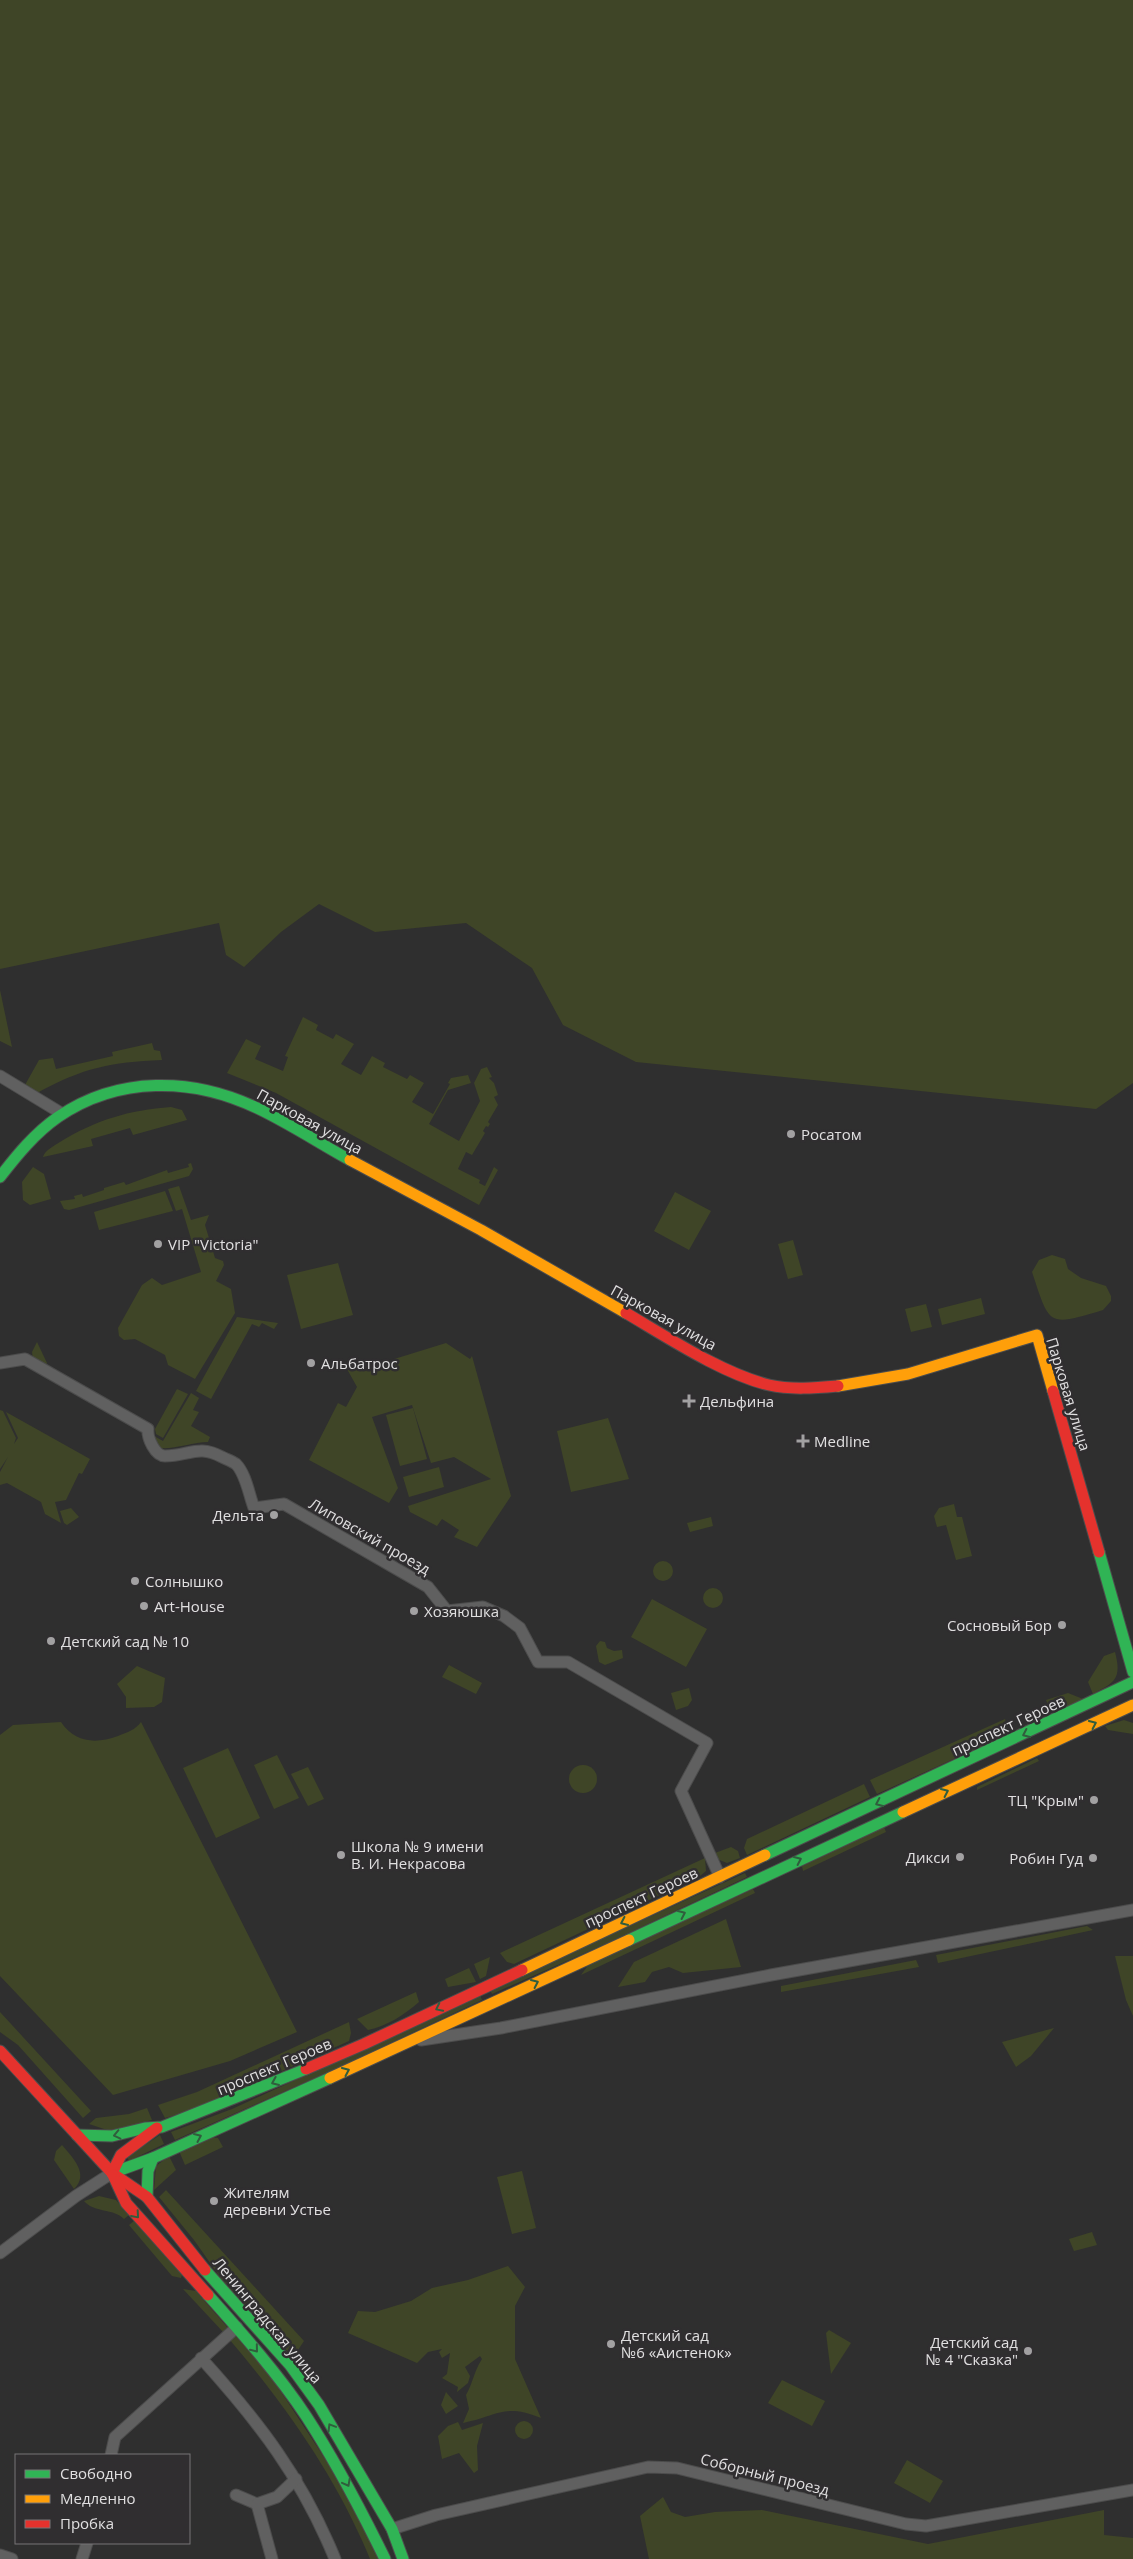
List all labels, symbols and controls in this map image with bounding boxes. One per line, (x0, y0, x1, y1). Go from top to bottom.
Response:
street label: Парковая улица (254, 1084, 366, 1158)
place label: Росатом (801, 1124, 862, 1144)
marker: Росатом (785, 1128, 797, 1140)
place label: VIP "Victoria" (168, 1234, 259, 1254)
marker: VIP "Victoria" (152, 1238, 164, 1250)
street label: Парковая улица (608, 1280, 720, 1354)
street label: Парковая улица (1042, 1335, 1096, 1453)
place label: Альбатрос (321, 1353, 398, 1373)
marker: Альбатрос (305, 1357, 317, 1369)
place label: Дельфина (700, 1391, 774, 1411)
marker: Дельфина (682, 1394, 696, 1408)
place label: Medline (814, 1431, 870, 1451)
marker: Medline (796, 1434, 810, 1448)
street label: Липовский проезд (306, 1493, 435, 1579)
place label: Дельта (212, 1505, 264, 1525)
marker: Дельта (268, 1509, 280, 1521)
place label: Солнышко (145, 1571, 223, 1591)
marker: Солнышко (129, 1575, 141, 1587)
place label: Art-House (154, 1596, 225, 1616)
marker: Art-House (138, 1600, 150, 1612)
place label: Хозяюшка (424, 1601, 499, 1621)
marker: Хозяюшка (408, 1605, 420, 1617)
place label: Сосновый Бор (947, 1615, 1052, 1635)
marker: Сосновый Бор (1056, 1619, 1068, 1631)
place label: Детский сад № 10 (61, 1631, 189, 1651)
marker: Детский сад № 10 (45, 1635, 57, 1647)
street label: проспект Героев (948, 1690, 1068, 1760)
one-way arrow (1088, 1719, 1097, 1730)
one-way arrow (1022, 1727, 1031, 1738)
one-way arrow (940, 1788, 949, 1798)
place label: ТЦ "Крым" (1008, 1790, 1084, 1810)
marker: ТЦ "Крым" (1088, 1794, 1100, 1806)
one-way arrow (875, 1797, 884, 1807)
place label: Школа № 9 имени В. И. Некрасова (351, 1836, 484, 1873)
place label: Дикси (906, 1847, 950, 1867)
place label: Робин Гуд (1009, 1848, 1083, 1868)
marker: Школа № 9 имени В. И. Некрасова (335, 1849, 347, 1861)
marker: Дикси (954, 1851, 966, 1863)
marker: Робин Гуд (1087, 1852, 1099, 1864)
one-way arrow (793, 1855, 802, 1866)
street label: проспект Героев (581, 1862, 701, 1932)
one-way arrow (677, 1910, 686, 1920)
one-way arrow (620, 1916, 629, 1926)
one-way arrow (530, 1979, 539, 1990)
one-way arrow (436, 2001, 445, 2011)
street label: проспект Героев (214, 2033, 334, 2099)
one-way arrow (341, 2067, 350, 2077)
one-way arrow (271, 2075, 280, 2086)
one-way arrow (113, 2129, 122, 2140)
one-way arrow (193, 2133, 202, 2144)
place label: Жителям деревни Устье (224, 2182, 331, 2219)
marker: Жителям деревни Устье (208, 2195, 220, 2207)
one-way arrow (130, 2209, 139, 2218)
street label: Ленинградская улица (209, 2253, 327, 2387)
place label: Детский сад №6 «Аистенок» (621, 2325, 732, 2362)
place label: Детский сад № 4 "Сказка" (926, 2332, 1018, 2369)
marker: Детский сад №6 «Аистенок» (605, 2338, 617, 2350)
one-way arrow (250, 2343, 258, 2352)
marker: Детский сад № 4 "Сказка" (1022, 2345, 1034, 2357)
one-way arrow (328, 2423, 338, 2432)
street label: Соборный проезд (699, 2448, 832, 2500)
legend (15, 2454, 190, 2544)
text: Свободно (60, 2463, 132, 2483)
one-way arrow (341, 2478, 351, 2487)
text: Медленно (60, 2488, 136, 2508)
text: Пробка (60, 2513, 114, 2533)

